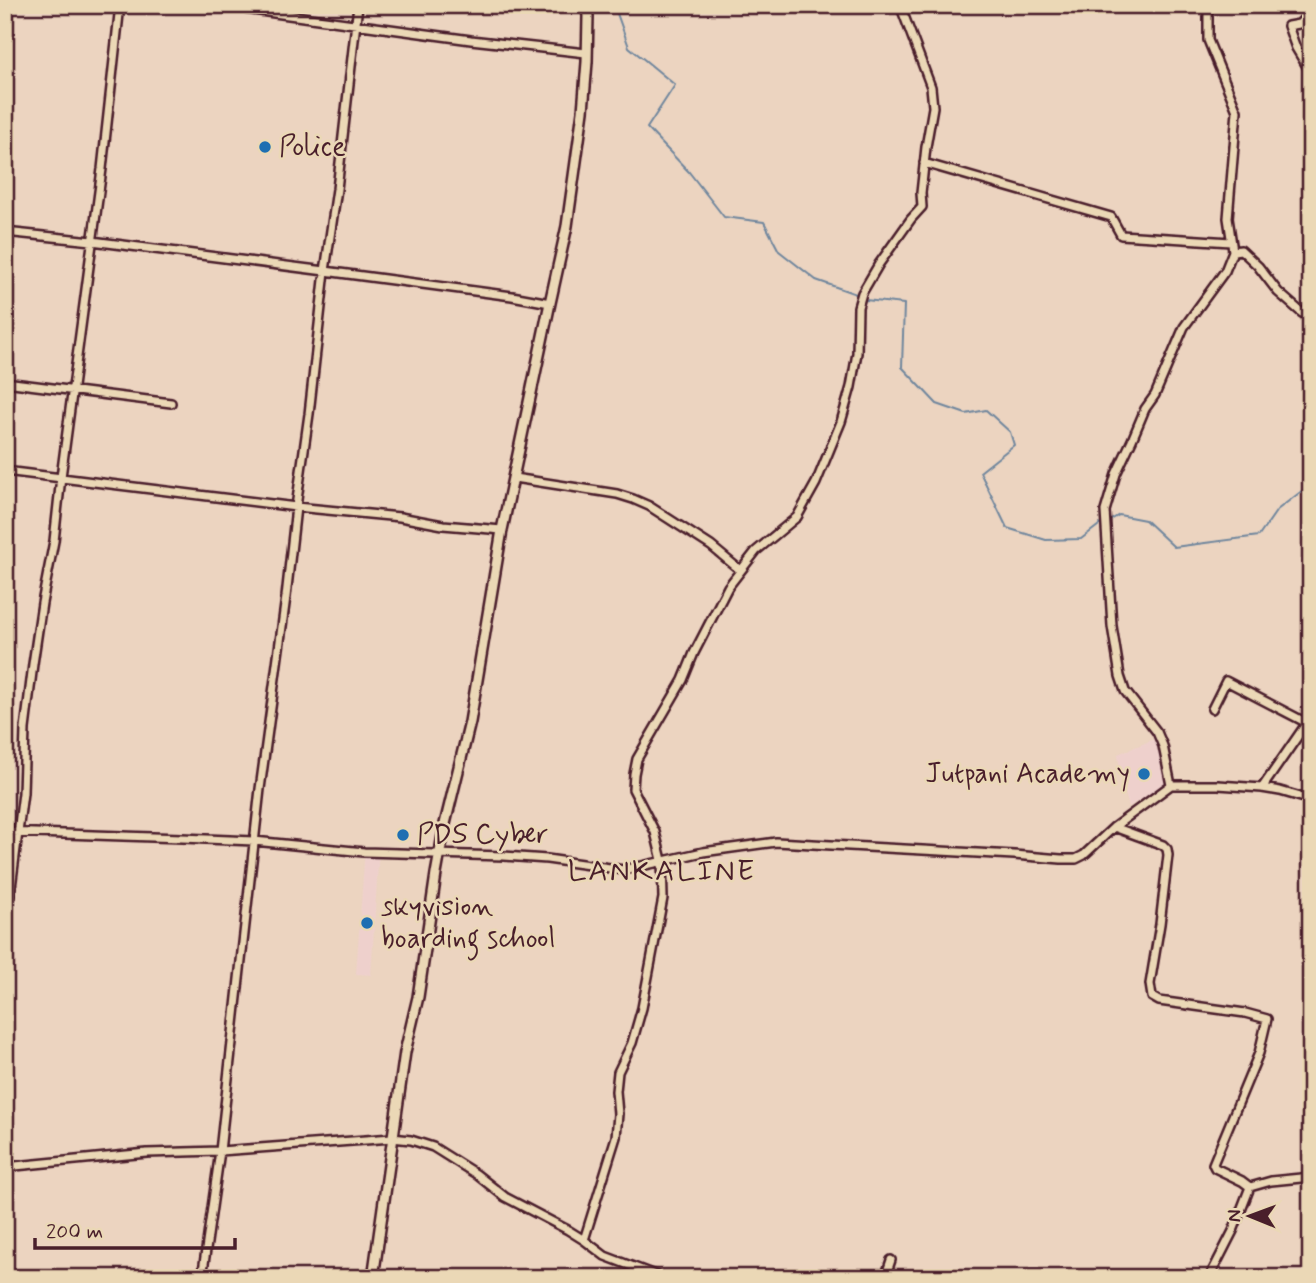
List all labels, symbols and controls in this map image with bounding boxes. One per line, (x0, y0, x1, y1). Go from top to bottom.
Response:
place label: Police (279, 129, 346, 166)
marker: Police (257, 139, 273, 155)
place label: Jutpani Academy (925, 756, 1130, 793)
marker: Jutpani Academy (1136, 766, 1152, 782)
place label: PDS Cyber (417, 817, 548, 854)
marker: PDS Cyber (395, 827, 411, 843)
district label: LANKALINE (568, 852, 756, 891)
place label: skyvision boarding school (381, 889, 555, 961)
marker: skyvision boarding school (359, 915, 375, 931)
north arrow (1214, 1182, 1284, 1252)
scale bar (35, 1206, 234, 1250)
text: N (1222, 1209, 1247, 1222)
text: 200 m (46, 1218, 103, 1246)

